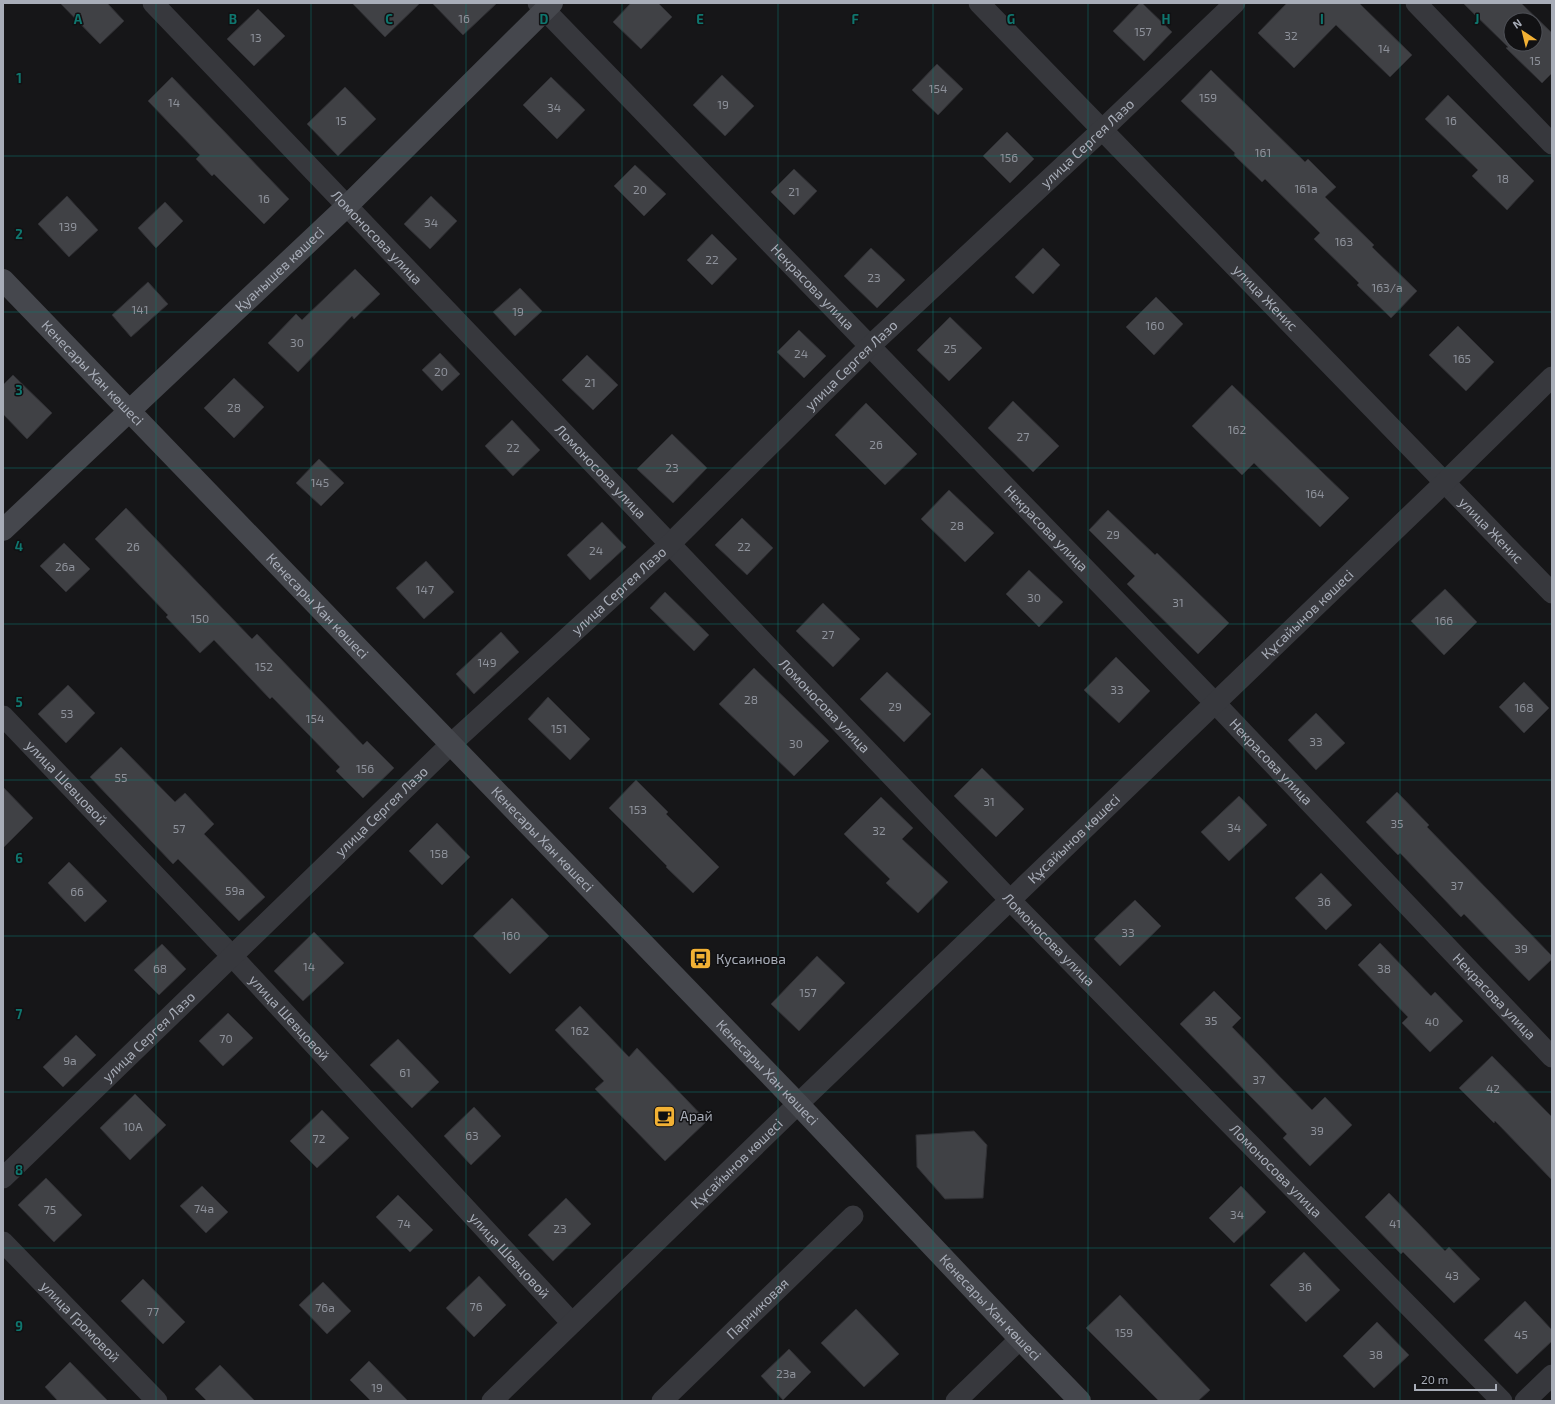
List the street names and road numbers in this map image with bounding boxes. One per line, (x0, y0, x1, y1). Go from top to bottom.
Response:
street label: улица Сергея Лазо (1037, 95, 1137, 191)
street label: Ломоносова улица (328, 186, 426, 288)
street label: Қуанышев көшесі (231, 223, 327, 315)
street label: Некрасова улица (768, 240, 858, 333)
street label: улица Женис (1230, 261, 1302, 334)
street label: Кенесары Хан көшесі (38, 316, 148, 429)
street label: улица Сергея Лазо (801, 316, 901, 414)
street label: Ломоносова улица (552, 420, 650, 522)
street label: Некрасова улица (1001, 482, 1092, 575)
street label: улица Женис (1455, 493, 1527, 567)
street label: улица Сергея Лазо (568, 543, 669, 638)
street label: Кенесары Хан көшесі (263, 549, 373, 662)
street label: Құсайынов көшесі (1257, 566, 1357, 662)
street label: Ломоносова улица (776, 655, 874, 756)
street label: Некрасова улица (1226, 715, 1316, 808)
street label: улица Шевцовой (22, 736, 111, 828)
street label: улица Сергея Лазо (331, 762, 431, 860)
street label: Кенесары Хан көшесі (488, 783, 598, 895)
street label: Құсайынов көшесі (1024, 790, 1123, 887)
street label: Ломоносова улица (1000, 889, 1099, 989)
street label: Некрасова улица (1450, 949, 1540, 1043)
street label: улица Шевцовой (246, 971, 334, 1064)
street label: улица Сергея Лазо (99, 988, 198, 1085)
street label: Кенесары Хан көшесі (713, 1016, 822, 1128)
street label: Құсайынов көшесі (687, 1115, 786, 1212)
street label: Ломоносова улица (1227, 1120, 1326, 1221)
street label: улица Шевцовой (466, 1209, 554, 1302)
street label: Кенесары Хан көшесі (936, 1251, 1045, 1364)
street label: Парниковая (722, 1274, 792, 1342)
street label: улица Громовой (37, 1277, 124, 1366)

